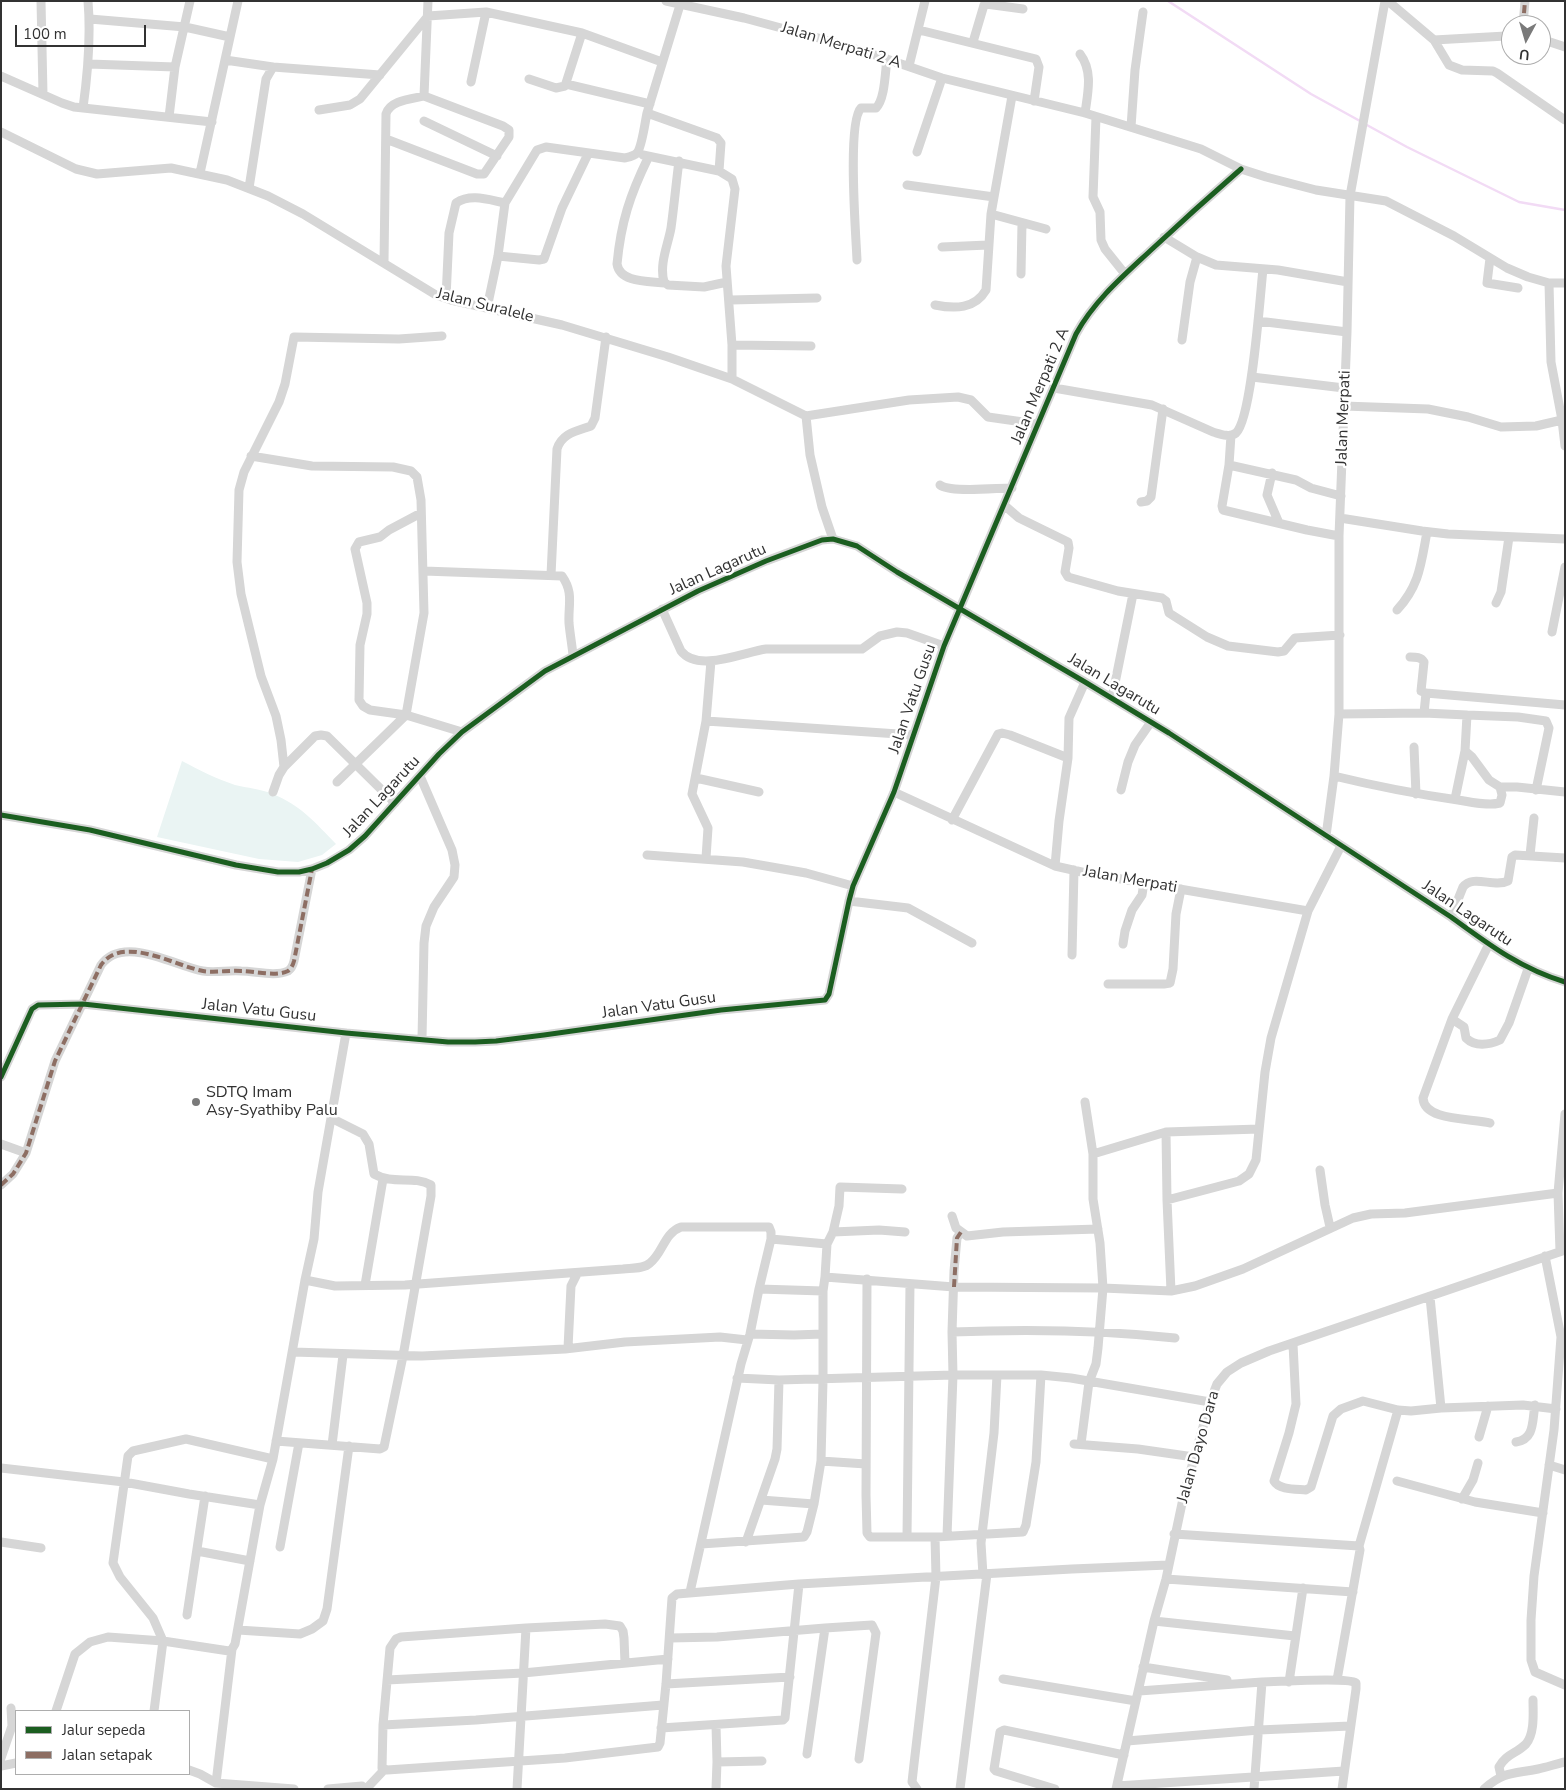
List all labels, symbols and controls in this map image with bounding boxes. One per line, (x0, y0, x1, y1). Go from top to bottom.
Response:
scale bar (18, 15, 149, 47)
north arrow (1501, 15, 1551, 65)
street label: Jalan Merpati 2 A (779, 19, 903, 73)
text: 100 m (23, 24, 67, 44)
text: U (1518, 44, 1531, 64)
street label: Jalan Suralele (434, 285, 536, 327)
street label: Jalan Merpati 2 A (1008, 325, 1074, 447)
street label: Jalan Merpati (1333, 370, 1355, 466)
street label: Jalan Lagarutu (666, 540, 770, 600)
street label: Jalan Vatu Gusu (885, 642, 941, 756)
street label: Jalan Lagarutu (1064, 650, 1164, 720)
street label: Jalan Lagarutu (339, 752, 425, 842)
street label: Jalan Merpati (1081, 862, 1179, 898)
street label: Jalan Lagarutu (1418, 877, 1516, 951)
street label: Jalan Vatu Gusu (601, 989, 717, 1023)
street label: Jalan Vatu Gusu (201, 995, 317, 1027)
place label: SDTQ Imam Asy-Syathiby Palu (206, 1083, 338, 1121)
marker: SDTQ Imam Asy-Syathiby Palu (190, 1096, 202, 1108)
street label: Jalan Dayo Dara (1174, 1389, 1224, 1505)
legend (15, 1710, 190, 1775)
text: Jalur sepeda (62, 1720, 146, 1740)
text: Jalan setapak (62, 1745, 152, 1765)

